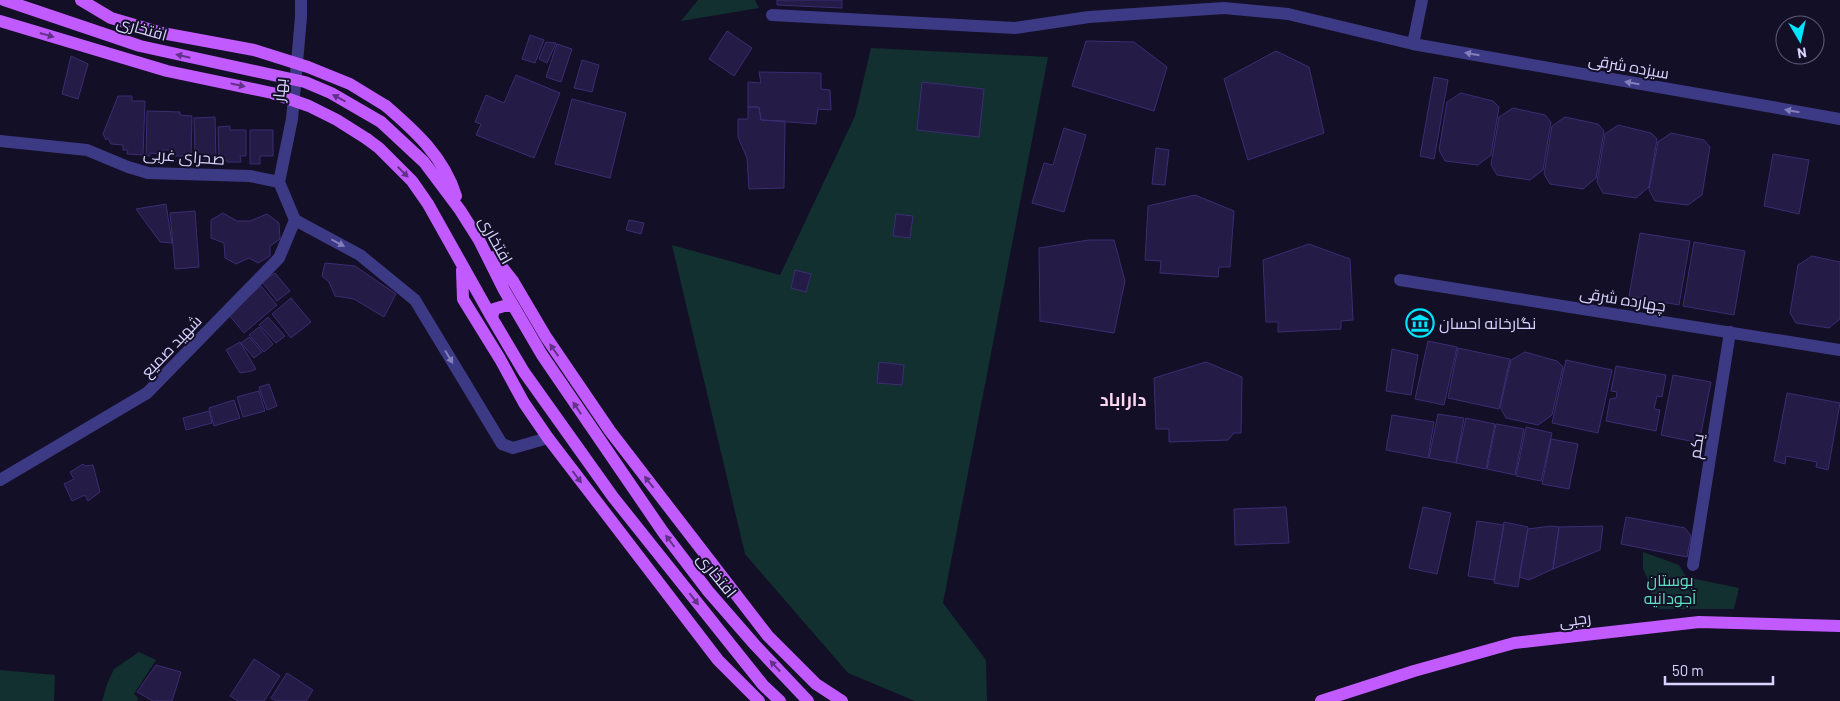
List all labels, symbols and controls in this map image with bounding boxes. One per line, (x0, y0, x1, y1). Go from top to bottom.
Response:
street label: افتخاری (114, 11, 170, 46)
north arrow (1775, 15, 1825, 65)
one-way arrow (39, 32, 54, 40)
text: N (1796, 44, 1808, 62)
street label: سیزده شرقی (1587, 49, 1671, 84)
one-way arrow (1463, 50, 1479, 58)
one-way arrow (175, 52, 190, 60)
street label: بهار (268, 77, 291, 104)
one-way arrow (1624, 78, 1640, 86)
one-way arrow (230, 81, 245, 89)
one-way arrow (332, 93, 346, 102)
one-way arrow (1784, 106, 1800, 114)
street label: صحرای غربی (142, 143, 226, 170)
one-way arrow (397, 166, 409, 178)
street label: افتخاری (474, 213, 517, 268)
one-way arrow (331, 239, 345, 247)
street label: چهارده شرقی (1578, 282, 1668, 318)
museum icon: نگارخانه احسان (1405, 308, 1435, 338)
street label: شهید صمیع (136, 311, 207, 383)
place label: نگارخانه احسان (1439, 313, 1536, 334)
one-way arrow (549, 343, 559, 357)
one-way arrow (445, 350, 454, 363)
district label: داراباد (1100, 388, 1146, 410)
one-way arrow (573, 401, 582, 415)
street label: یکم (1684, 431, 1710, 460)
one-way arrow (572, 470, 582, 484)
one-way arrow (644, 475, 654, 489)
one-way arrow (665, 534, 675, 548)
street label: افتخاری (692, 549, 741, 602)
park label: بوستان آجودانیه (1644, 570, 1697, 608)
one-way arrow (689, 592, 700, 605)
street label: رجبی (1558, 607, 1592, 632)
scale bar (1665, 654, 1772, 686)
one-way arrow (769, 660, 781, 672)
text: 50 m (1672, 661, 1704, 679)

